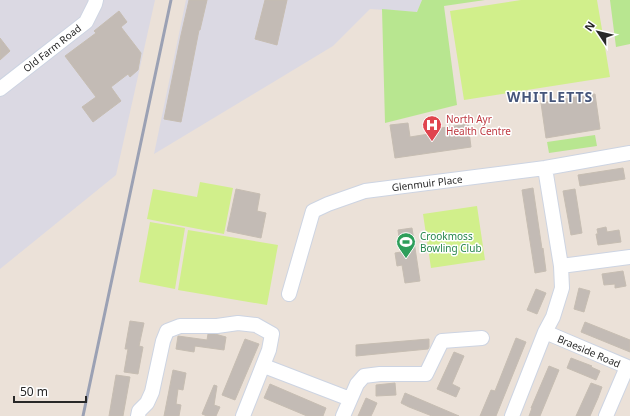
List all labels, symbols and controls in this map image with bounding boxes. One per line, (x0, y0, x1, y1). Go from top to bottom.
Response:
north arrow (578, 12, 618, 52)
text: N (581, 18, 598, 34)
street label: Old Farm Road (20, 21, 84, 75)
district label: WHITLETTS (507, 87, 593, 106)
place label: North Ayr Health Centre (446, 112, 511, 138)
hospital icon: North Ayr Health Centre (421, 114, 443, 142)
street label: Glenmuir Place (391, 172, 464, 194)
place label: Crookmoss Bowling Club (420, 229, 482, 255)
sports icon: Crookmoss Bowling Club (395, 231, 417, 259)
street label: Braeside Road (555, 331, 623, 371)
scale bar (14, 378, 86, 404)
text: 50 m (20, 383, 48, 400)

